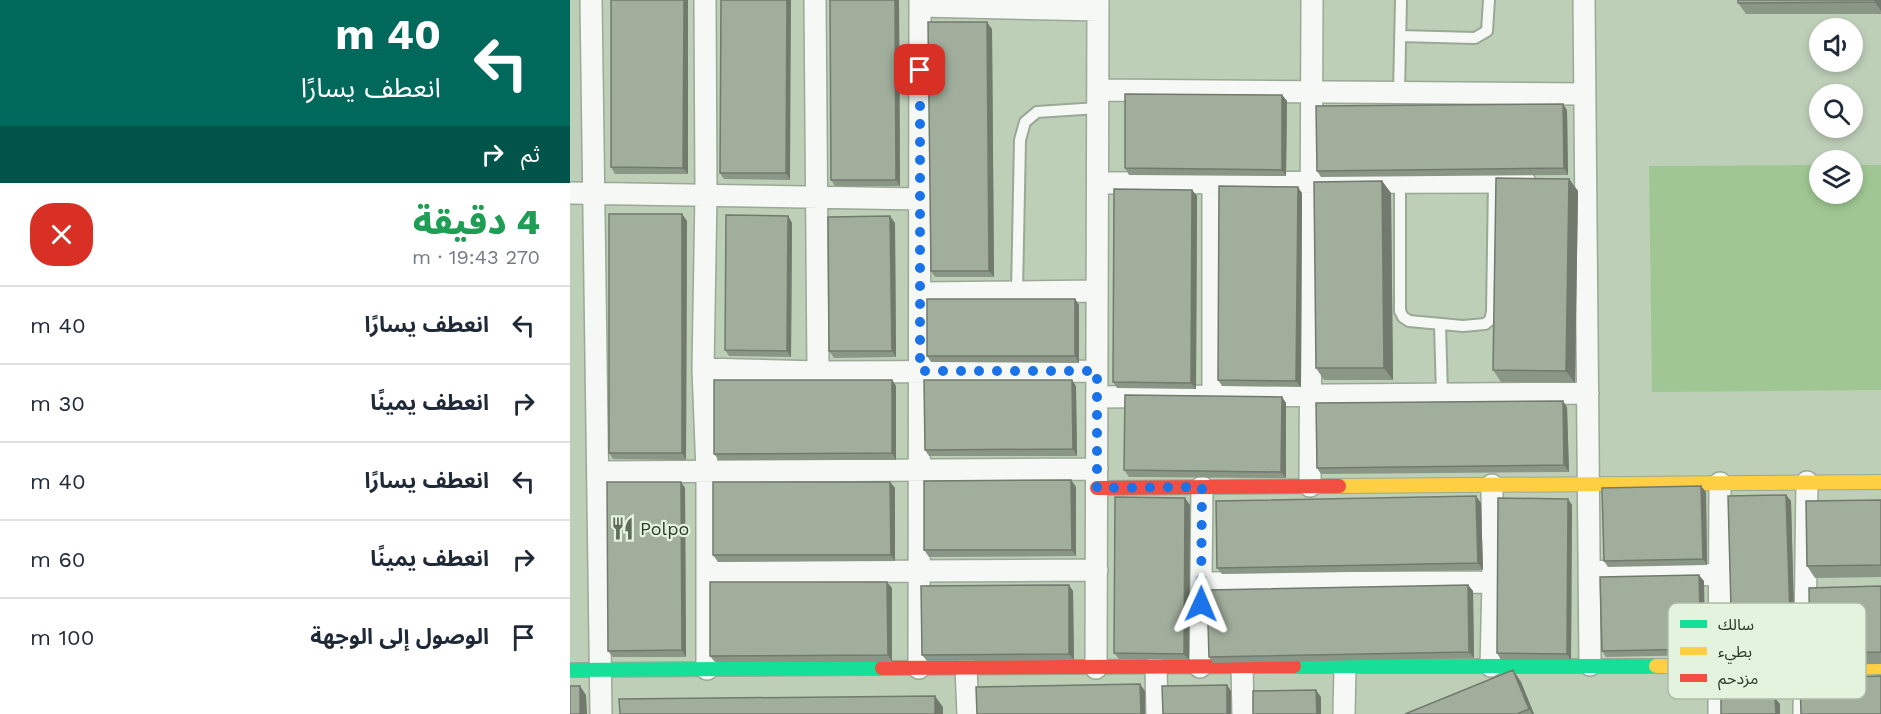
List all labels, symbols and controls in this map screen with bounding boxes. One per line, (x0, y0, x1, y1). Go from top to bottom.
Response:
text: 40 m (335, 10, 441, 59)
map controls (1809, 18, 1863, 204)
button: sound (1809, 18, 1863, 72)
icon: left (462, 24, 540, 102)
pin (894, 44, 945, 95)
icon: arrive (903, 53, 936, 86)
text: انعطف يسارًا (301, 72, 441, 104)
button: search (1809, 84, 1863, 138)
icon: right (476, 138, 509, 171)
text: ثم (521, 142, 540, 167)
button: layers (1809, 150, 1863, 204)
text: 4 دقيقة (413, 201, 540, 243)
button: close (30, 203, 93, 266)
text: 270 m · 19:43 (412, 245, 540, 269)
icon: left (507, 309, 540, 342)
text: انعطف يسارًا (365, 312, 489, 337)
text: 40 m (30, 313, 86, 338)
icon: right (507, 387, 540, 420)
text: انعطف يمينًا (370, 390, 489, 415)
text: 30 m (30, 391, 85, 416)
icon: left (507, 465, 540, 498)
text: انعطف يسارًا (365, 468, 489, 493)
text: 40 m (30, 469, 86, 494)
restaurant icon: Polpo (609, 515, 635, 541)
place label: Polpo (640, 518, 689, 539)
icon: right (507, 543, 540, 576)
text: انعطف يمينًا (370, 546, 489, 571)
text: 60 m (30, 547, 86, 572)
position arrow (1169, 572, 1233, 636)
legend (1668, 603, 1866, 699)
text: سالك (1718, 615, 1754, 634)
icon: arrive (507, 621, 540, 654)
text: الوصول إلى الوجهة (310, 624, 489, 649)
text: 100 m (30, 625, 94, 650)
text: بطيء (1718, 642, 1752, 664)
text: مزدحم (1718, 669, 1758, 691)

